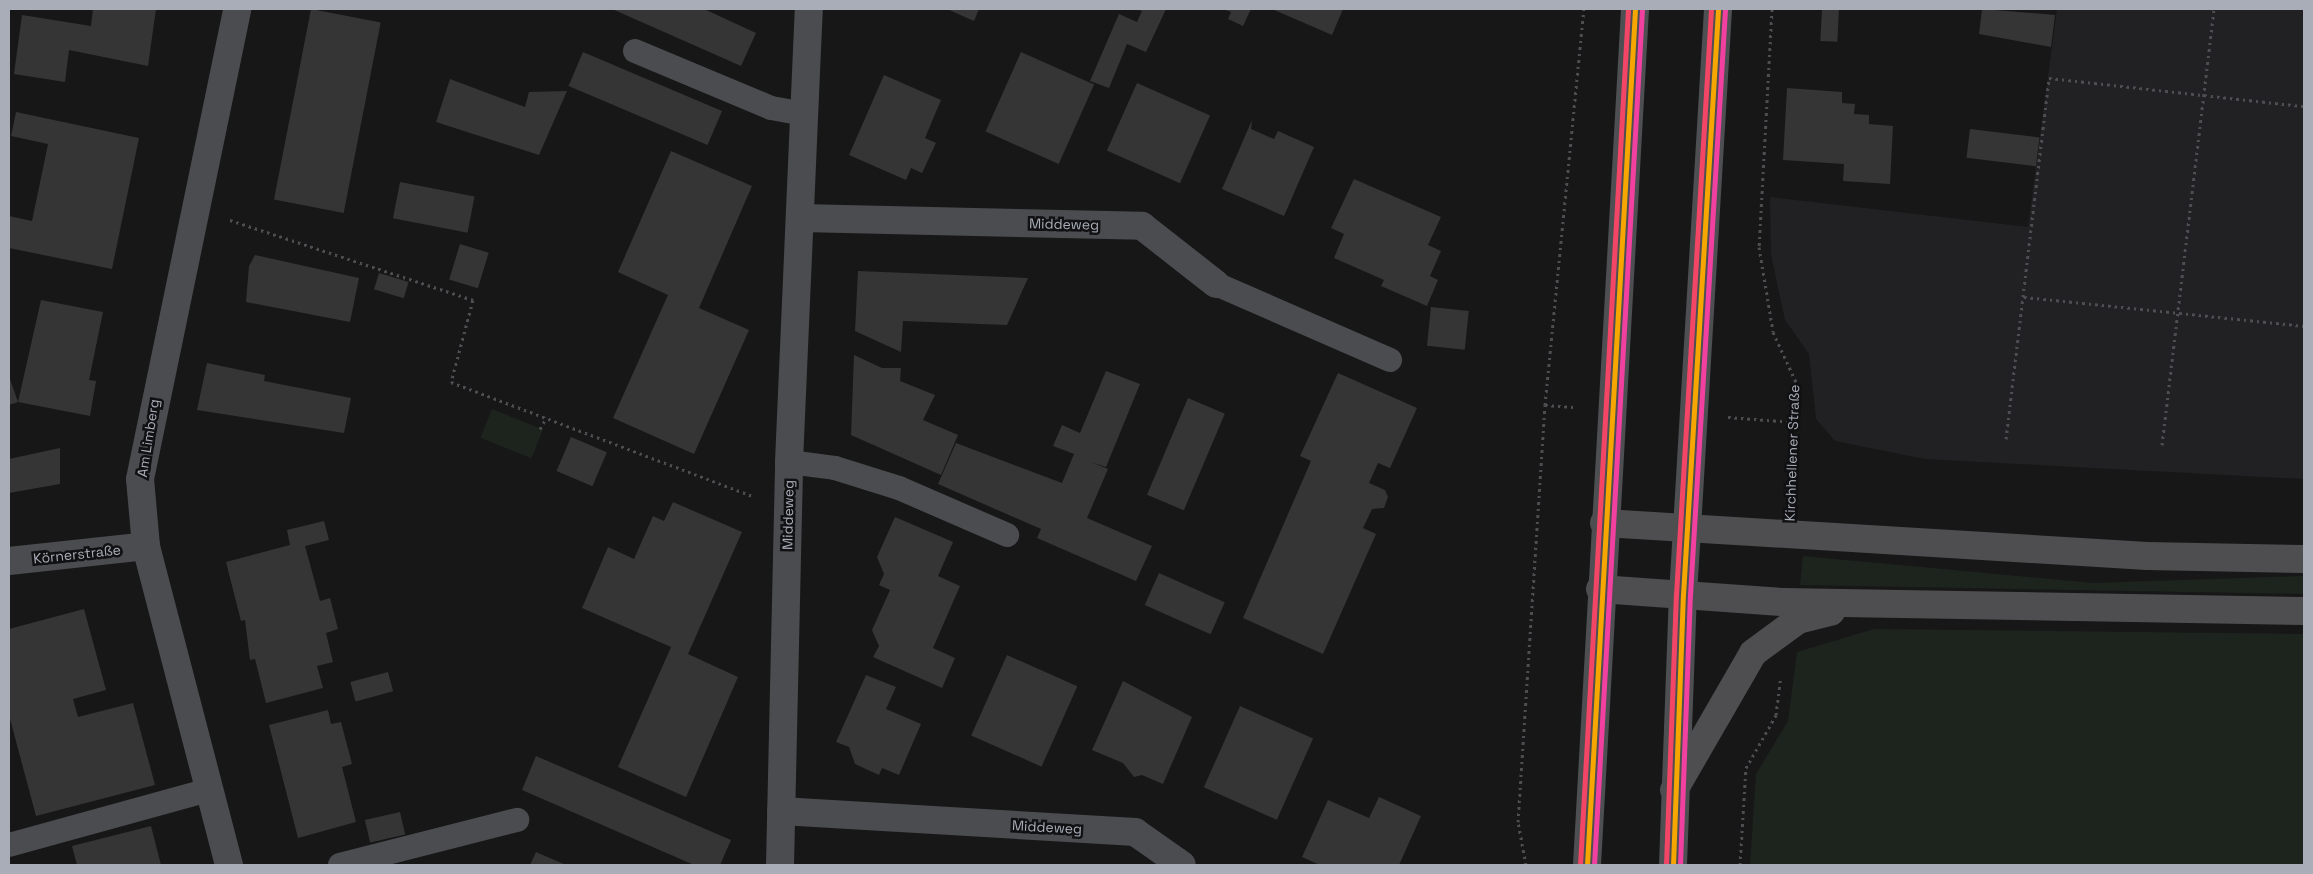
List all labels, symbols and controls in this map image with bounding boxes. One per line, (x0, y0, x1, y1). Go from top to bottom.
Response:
street label: Middeweg (1029, 215, 1099, 233)
street label: Kirchhellener Straße (1781, 384, 1803, 522)
street label: Am Limberg (134, 398, 162, 478)
street label: Middeweg (779, 480, 797, 550)
street label: Körnerstraße (32, 541, 122, 567)
street label: Middeweg (1012, 817, 1082, 837)

